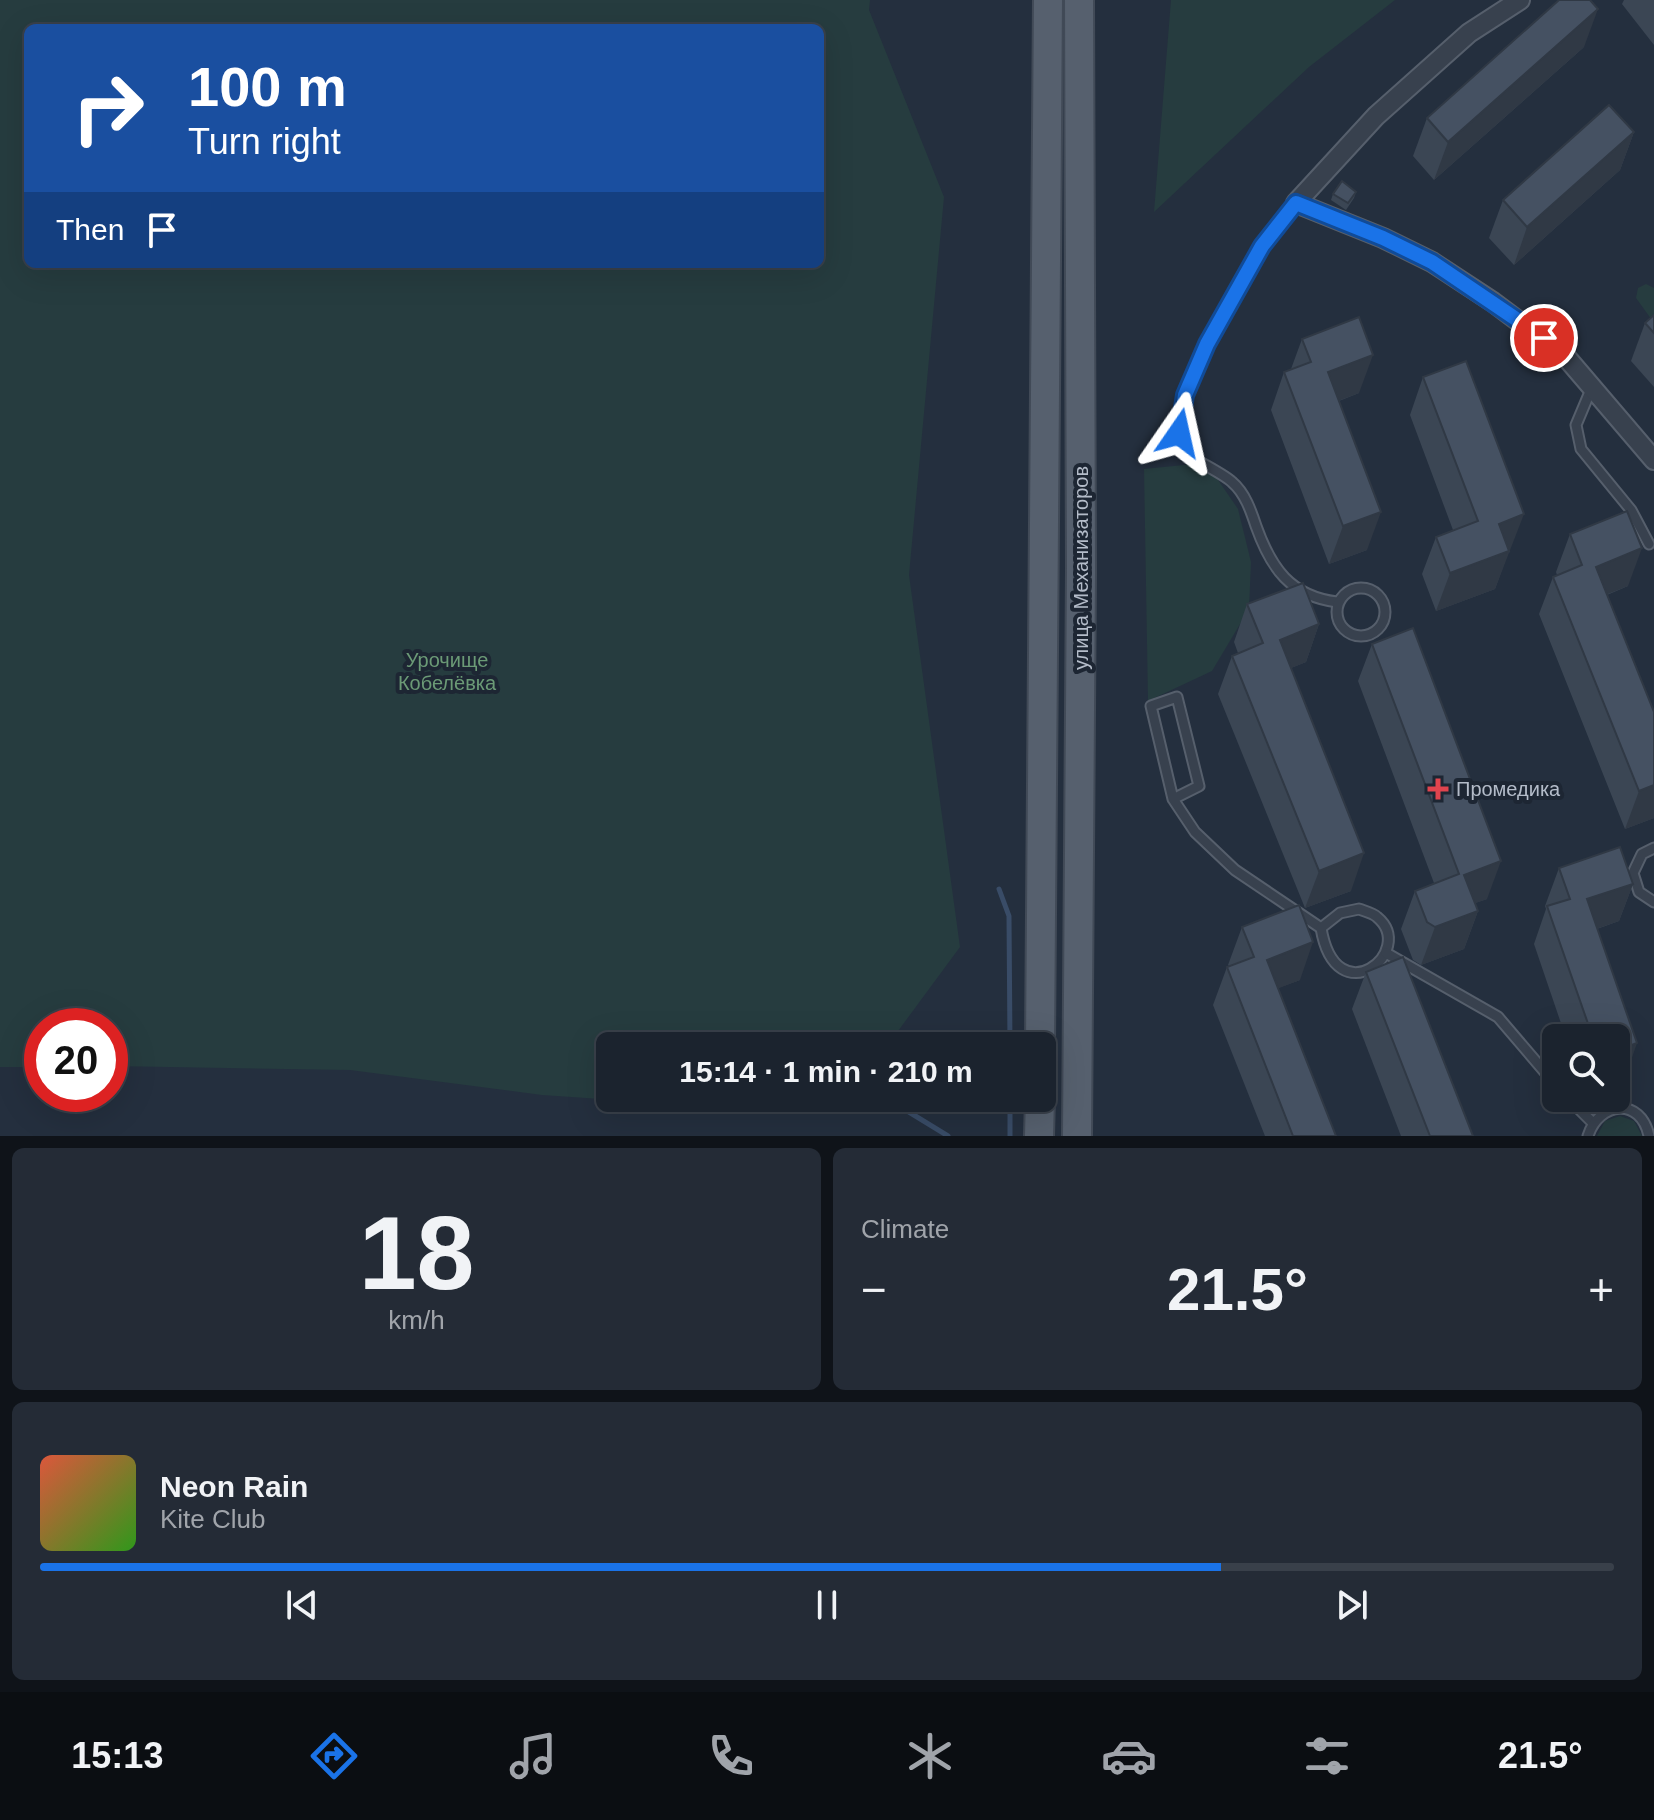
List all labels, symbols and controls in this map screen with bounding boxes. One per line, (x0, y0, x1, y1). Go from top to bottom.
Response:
text: 100 m (188, 55, 347, 118)
icon: right (56, 56, 160, 160)
text: Turn right (188, 121, 341, 162)
icon: arrive (140, 208, 184, 252)
text: Then (56, 213, 124, 246)
pin (1510, 304, 1578, 372)
icon: arrive (1522, 316, 1566, 360)
position arrow (1137, 391, 1221, 475)
street label: улица Механизаторов (1070, 466, 1092, 670)
park label: Урочище Кобелёвка (398, 649, 497, 694)
marker: Промедика (1427, 778, 1449, 800)
place label: Промедика (1456, 778, 1561, 800)
speed limit sign: 20 (24, 1008, 128, 1112)
map controls (1542, 1024, 1630, 1112)
button: search (1542, 1024, 1630, 1112)
text: 15:14 · 1 min · 210 m (679, 1055, 973, 1088)
text: 18 (359, 1195, 474, 1311)
text: Climate (861, 1214, 949, 1244)
text: 21.5° (1167, 1256, 1308, 1323)
text: − (861, 1265, 887, 1314)
text: + (1588, 1265, 1614, 1314)
text: km/h (388, 1305, 445, 1335)
text: Neon Rain (160, 1470, 308, 1503)
text: Kite Club (160, 1504, 266, 1534)
icon: previous (280, 1583, 324, 1627)
icon: pause (805, 1583, 849, 1627)
icon: next (1330, 1583, 1374, 1627)
icon: directions (306, 1728, 362, 1784)
icon: music (505, 1728, 561, 1784)
icon: phone (703, 1728, 759, 1784)
icon: climate (902, 1728, 958, 1784)
icon: car (1101, 1728, 1157, 1784)
icon: filters (1299, 1728, 1355, 1784)
text: 15:13 (71, 1735, 163, 1776)
text: 21.5° (1498, 1735, 1583, 1776)

